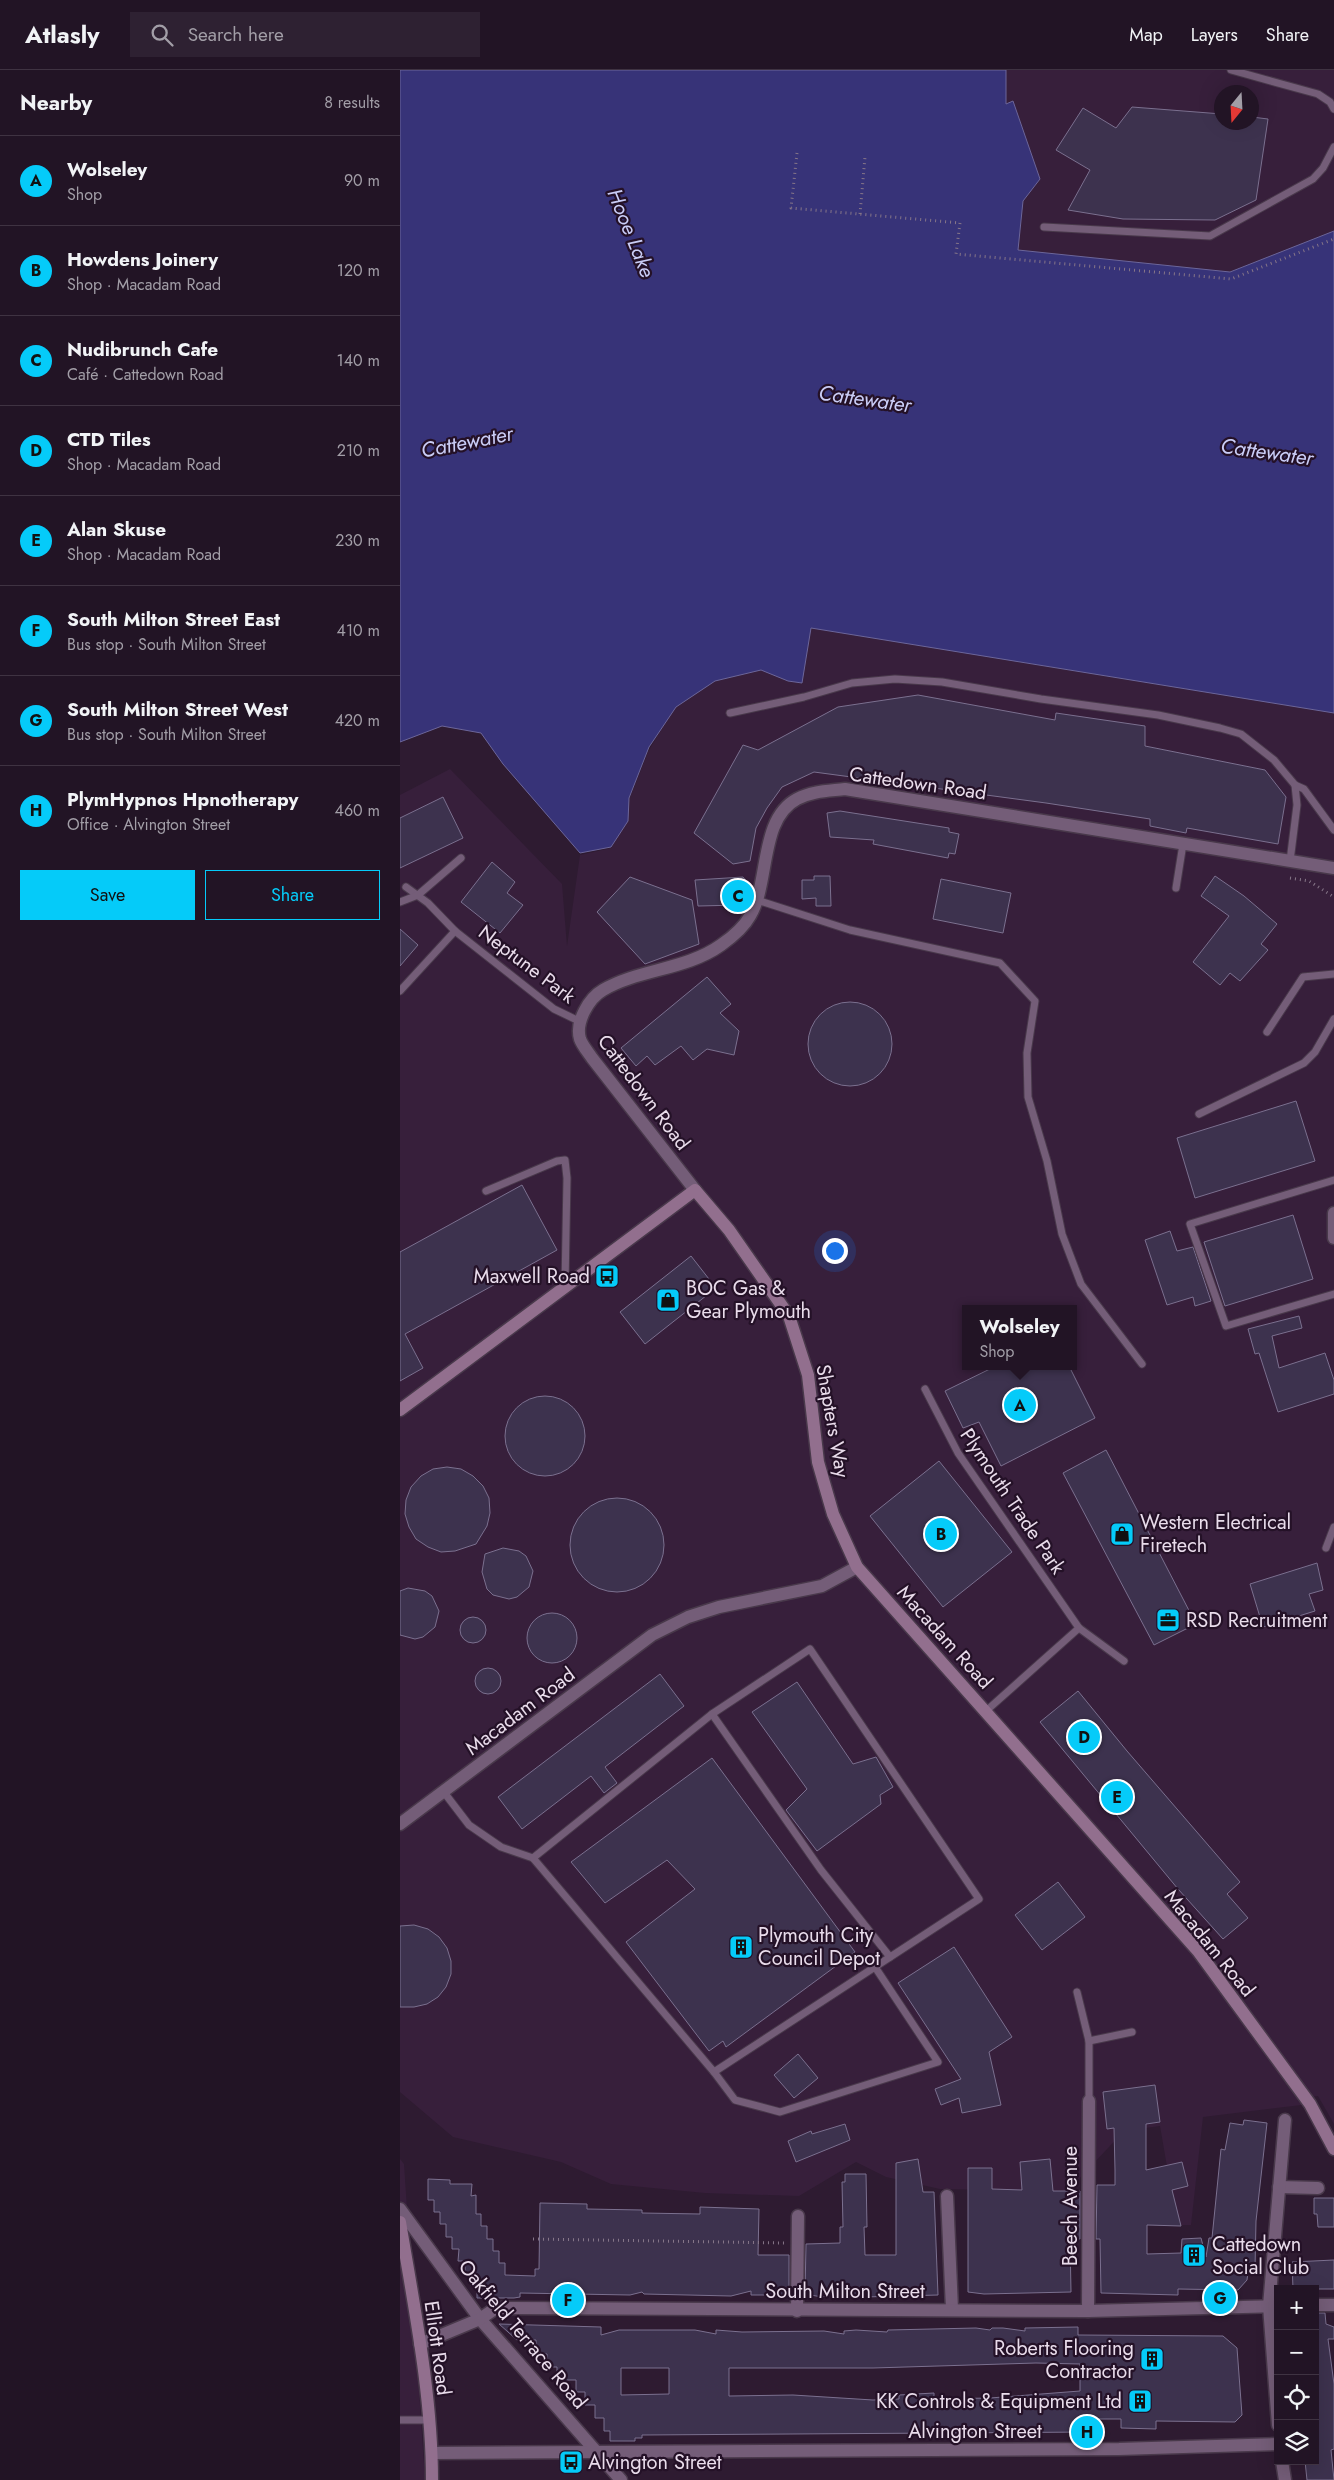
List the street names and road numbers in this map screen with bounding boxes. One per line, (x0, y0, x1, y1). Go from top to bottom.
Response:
street label: Cattedown Road (847, 759, 989, 807)
street label: Neptune Park (472, 918, 581, 1011)
street label: Cattedown Road (590, 1028, 697, 1156)
street label: Shapters Way (808, 1362, 857, 1480)
street label: Plymouth Trade Park (953, 1423, 1072, 1580)
street label: Macadam Road (890, 1579, 999, 1696)
street label: Macadam Road (459, 1660, 581, 1762)
street label: Macadam Road (1157, 1883, 1262, 2003)
street label: Beech Avenue (1056, 2146, 1085, 2266)
street label: Oakfield Terrace Road (451, 2253, 594, 2415)
street label: South Milton Street (765, 2277, 925, 2306)
street label: Elliott Road (417, 2299, 458, 2397)
street label: Alvington Street (908, 2417, 1042, 2446)

